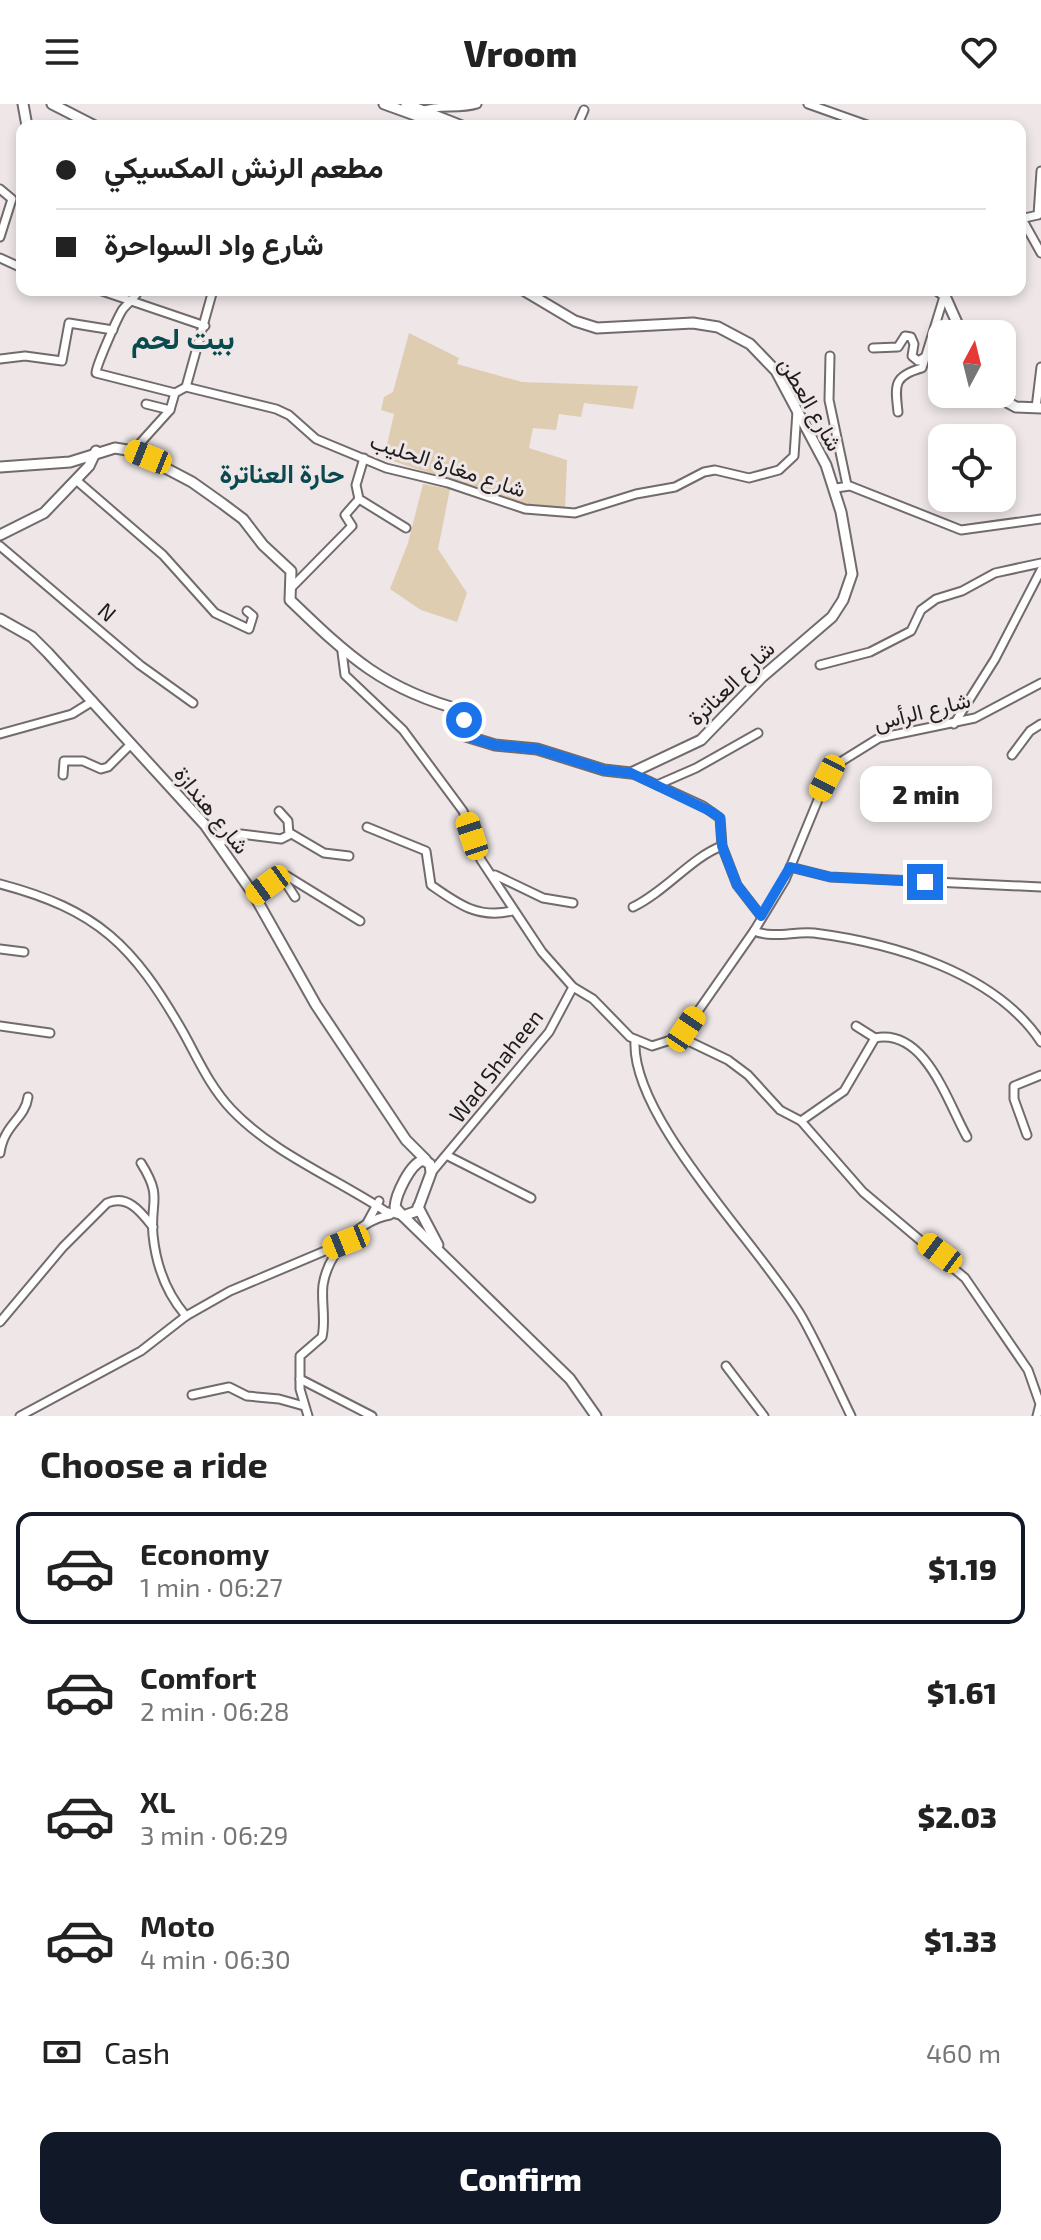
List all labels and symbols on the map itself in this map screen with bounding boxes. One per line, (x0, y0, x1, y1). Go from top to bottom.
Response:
district label: بيت لحم (131, 319, 235, 358)
north arrow (928, 320, 1016, 408)
street label: شارع العطن (772, 352, 849, 456)
street label: شارع مغارة الحليب (366, 427, 529, 504)
car (121, 437, 175, 477)
district label: حارة العناترة (220, 457, 344, 490)
street label: N (93, 596, 122, 626)
street label: شارع العناترة (682, 635, 781, 732)
street label: شارع الرأس (871, 685, 974, 737)
route start (446, 702, 482, 738)
car (805, 751, 849, 805)
street label: شارع هندازة (167, 760, 256, 860)
callout: 2 min (859, 766, 991, 822)
car (453, 809, 491, 863)
car (242, 861, 294, 909)
route end (907, 864, 943, 900)
car (663, 1002, 709, 1056)
street label: Wad Shaheen (443, 1004, 547, 1127)
car (319, 1222, 373, 1262)
car (914, 1229, 966, 1277)

